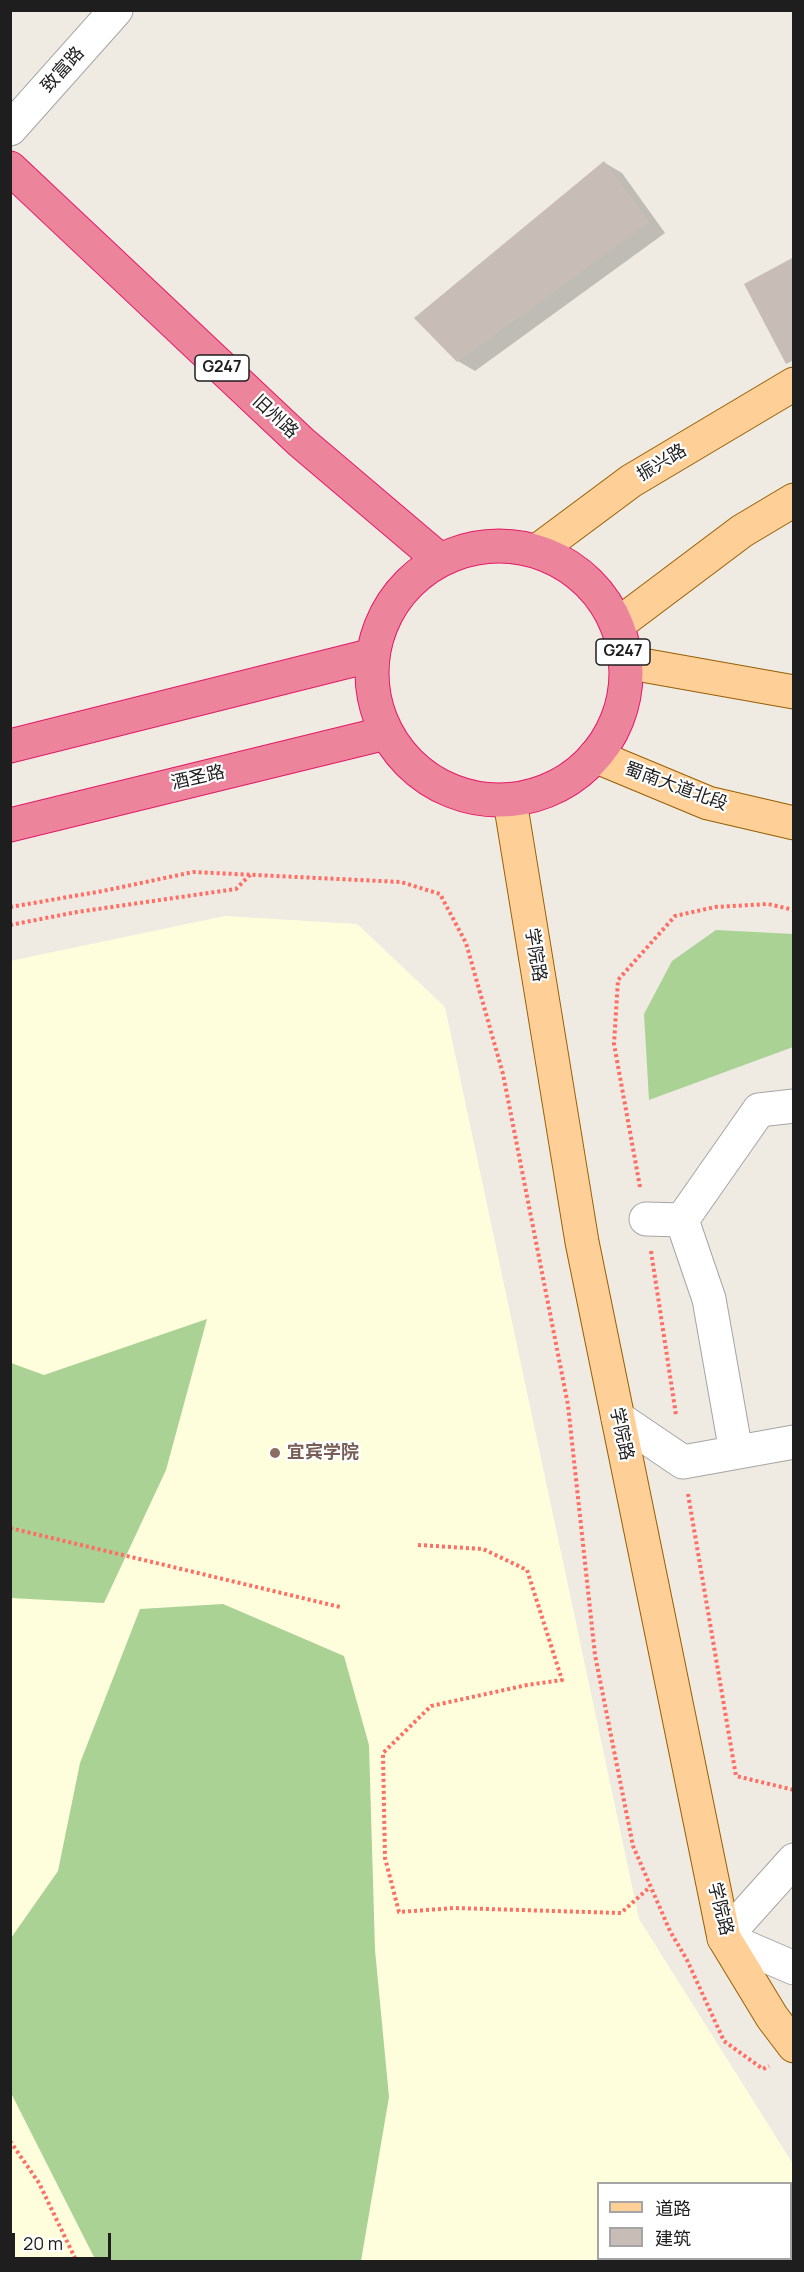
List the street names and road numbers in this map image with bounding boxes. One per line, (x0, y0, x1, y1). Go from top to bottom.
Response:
street label: 致富路 (37, 43, 89, 97)
road number: G247 (195, 355, 249, 381)
street label: 旧州路 (248, 391, 302, 443)
street label: 振兴路 (633, 440, 691, 486)
road number: G247 (596, 639, 650, 665)
street label: 蜀南大道北段 (622, 758, 730, 816)
street label: 酒圣路 (169, 761, 227, 795)
street label: 学院路 (520, 927, 550, 983)
street label: 学院路 (605, 1405, 637, 1463)
street label: 学院路 (703, 1880, 737, 1938)

